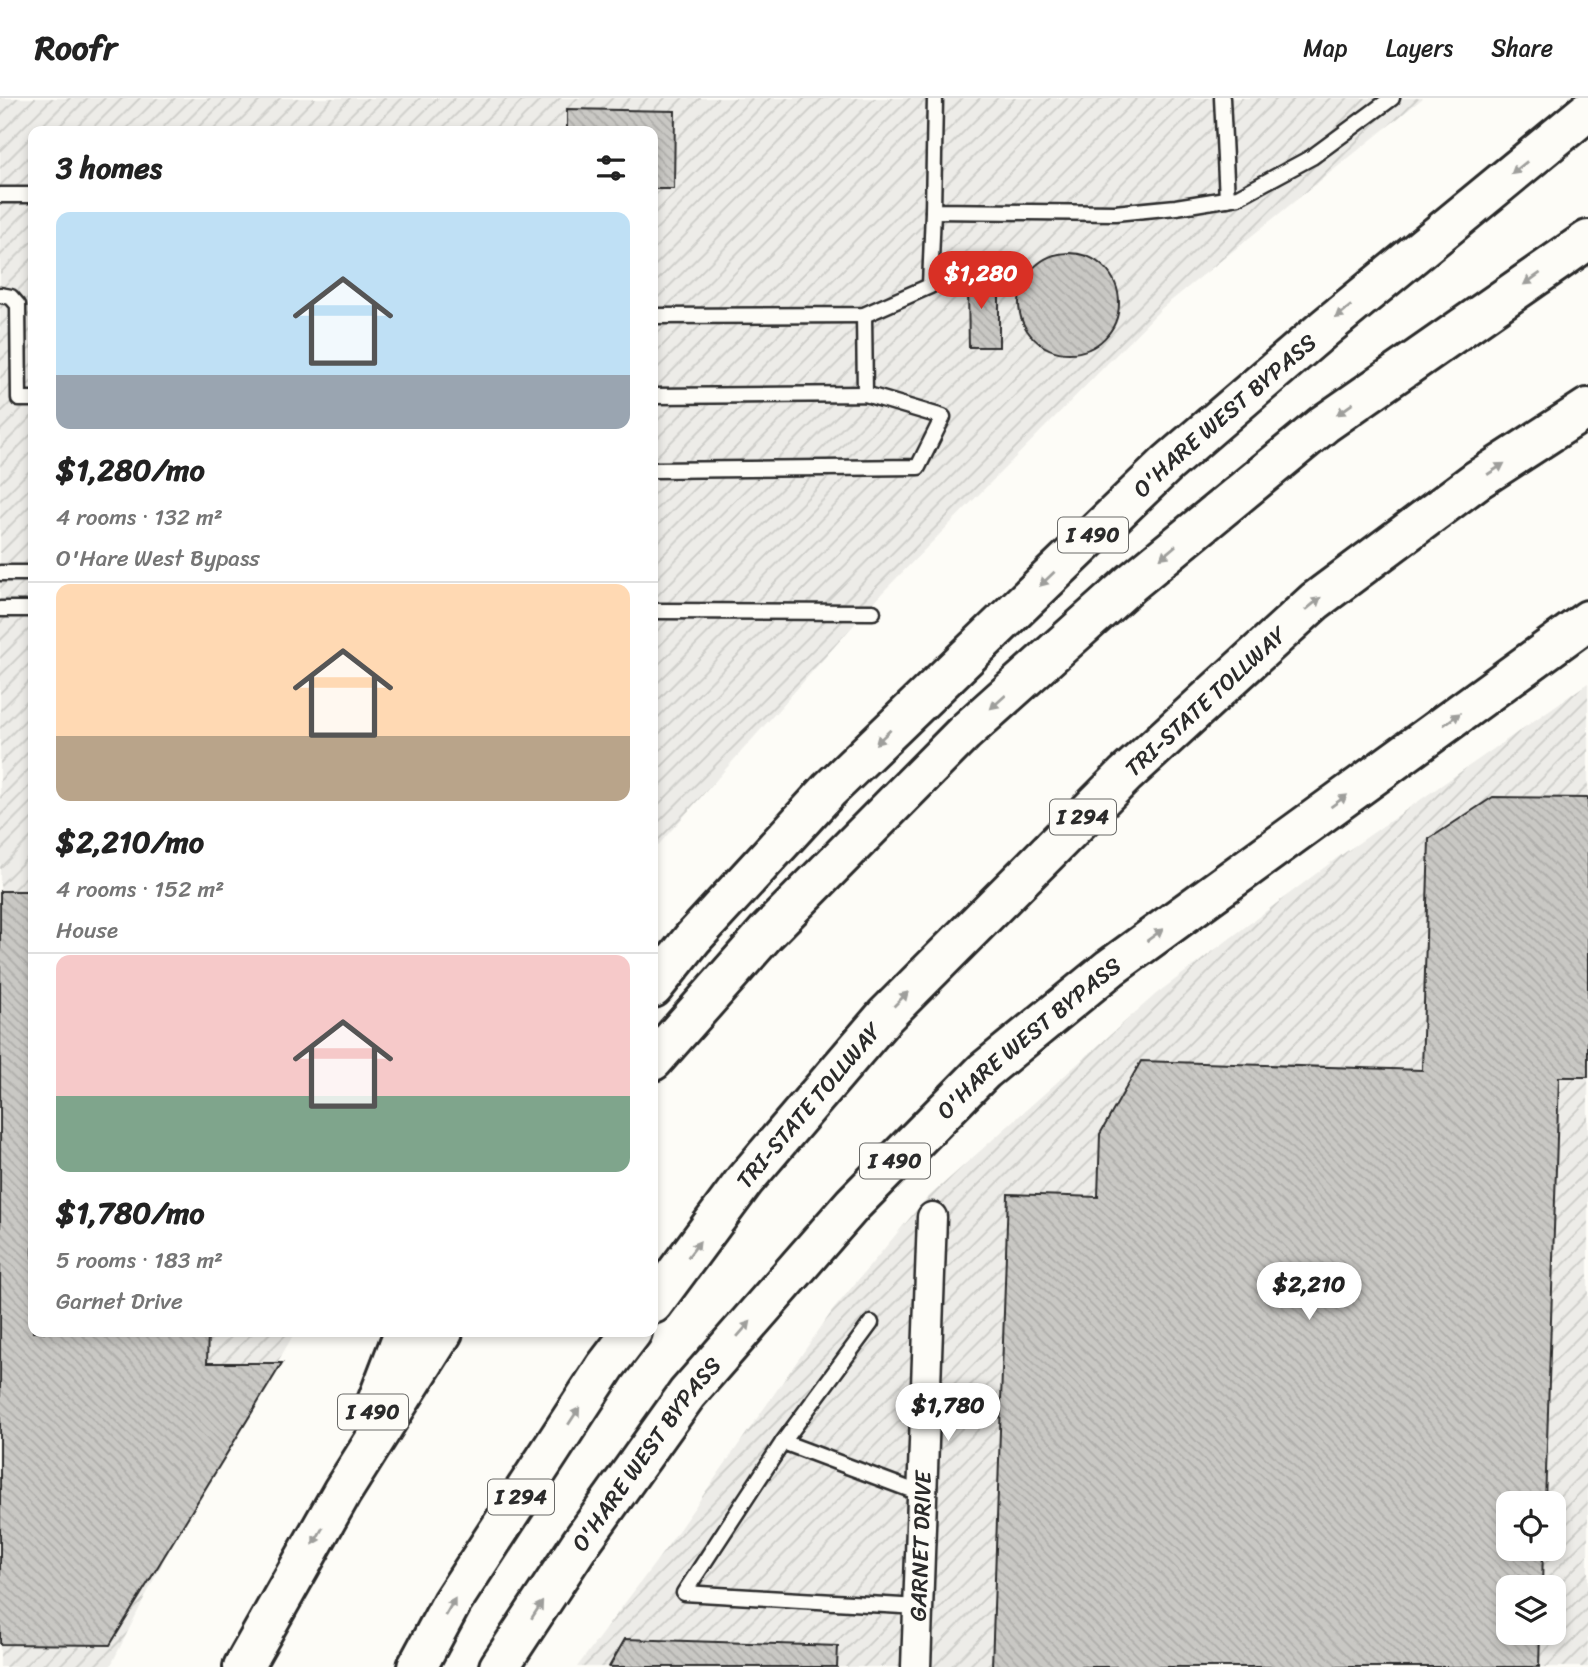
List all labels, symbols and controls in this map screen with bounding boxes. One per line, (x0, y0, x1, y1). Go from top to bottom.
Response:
text: Roofr (35, 19, 117, 77)
text: Map (1303, 27, 1348, 69)
text: Layers (1386, 27, 1453, 69)
text: Share (1491, 27, 1553, 69)
text: 3 homes (56, 141, 162, 195)
icon: filters (592, 149, 630, 187)
one-way arrow (1511, 160, 1528, 175)
pin: $1,280 (924, 252, 1038, 311)
text: $1,280 (944, 253, 1018, 294)
icon: home (280, 258, 406, 384)
one-way arrow (1523, 272, 1541, 286)
one-way arrow (1335, 305, 1353, 320)
street label: O'HARE WEST BYPASS (1123, 323, 1326, 508)
one-way arrow (1336, 402, 1354, 416)
text: $1,280/mo (56, 443, 205, 497)
one-way arrow (1486, 462, 1505, 475)
text: 4 rooms · 132 m² (56, 497, 223, 538)
road number: I 490 (1058, 518, 1128, 552)
text: O'Hare West Bypass (56, 538, 260, 579)
one-way arrow (1160, 544, 1177, 559)
one-way arrow (1039, 571, 1056, 587)
one-way arrow (1304, 597, 1321, 612)
street label: TRI-STATE TOLLWAY (1115, 615, 1297, 787)
icon: home (280, 630, 406, 756)
one-way arrow (990, 694, 1007, 710)
one-way arrow (1442, 712, 1461, 726)
one-way arrow (875, 729, 892, 746)
one-way arrow (1330, 794, 1348, 808)
road number: I 294 (1050, 800, 1116, 834)
text: $2,210/mo (56, 815, 204, 869)
text: 4 rooms · 152 m² (56, 869, 224, 910)
text: House (56, 910, 118, 951)
one-way arrow (1146, 928, 1164, 942)
street label: O'HARE WEST BYPASS (926, 946, 1130, 1129)
one-way arrow (893, 991, 909, 1008)
icon: home (280, 1001, 406, 1127)
street label: TRI-STATE TOLLWAY (725, 1012, 892, 1198)
road number: I 490 (860, 1144, 930, 1178)
text: $1,780/mo (56, 1186, 204, 1240)
text: 5 rooms · 183 m² (56, 1240, 223, 1281)
one-way arrow (686, 1240, 700, 1258)
pin: $2,210 (1252, 1262, 1366, 1322)
text: $2,210 (1273, 1264, 1345, 1305)
text: Garnet Drive (56, 1281, 183, 1322)
one-way arrow (736, 1320, 751, 1337)
street label: O'HARE WEST BYPASS (560, 1347, 732, 1560)
pin: $1,780 (891, 1384, 1005, 1443)
text: $1,780 (911, 1385, 985, 1426)
road number: I 490 (338, 1394, 408, 1430)
one-way arrow (567, 1406, 580, 1426)
street label: GARNET DRIVE (897, 1469, 944, 1622)
road number: I 294 (488, 1480, 554, 1514)
map controls (1496, 1491, 1566, 1645)
button: locate (1496, 1491, 1566, 1561)
one-way arrow (312, 1526, 324, 1546)
button: layers (1496, 1575, 1566, 1645)
one-way arrow (444, 1597, 456, 1617)
one-way arrow (530, 1601, 544, 1619)

